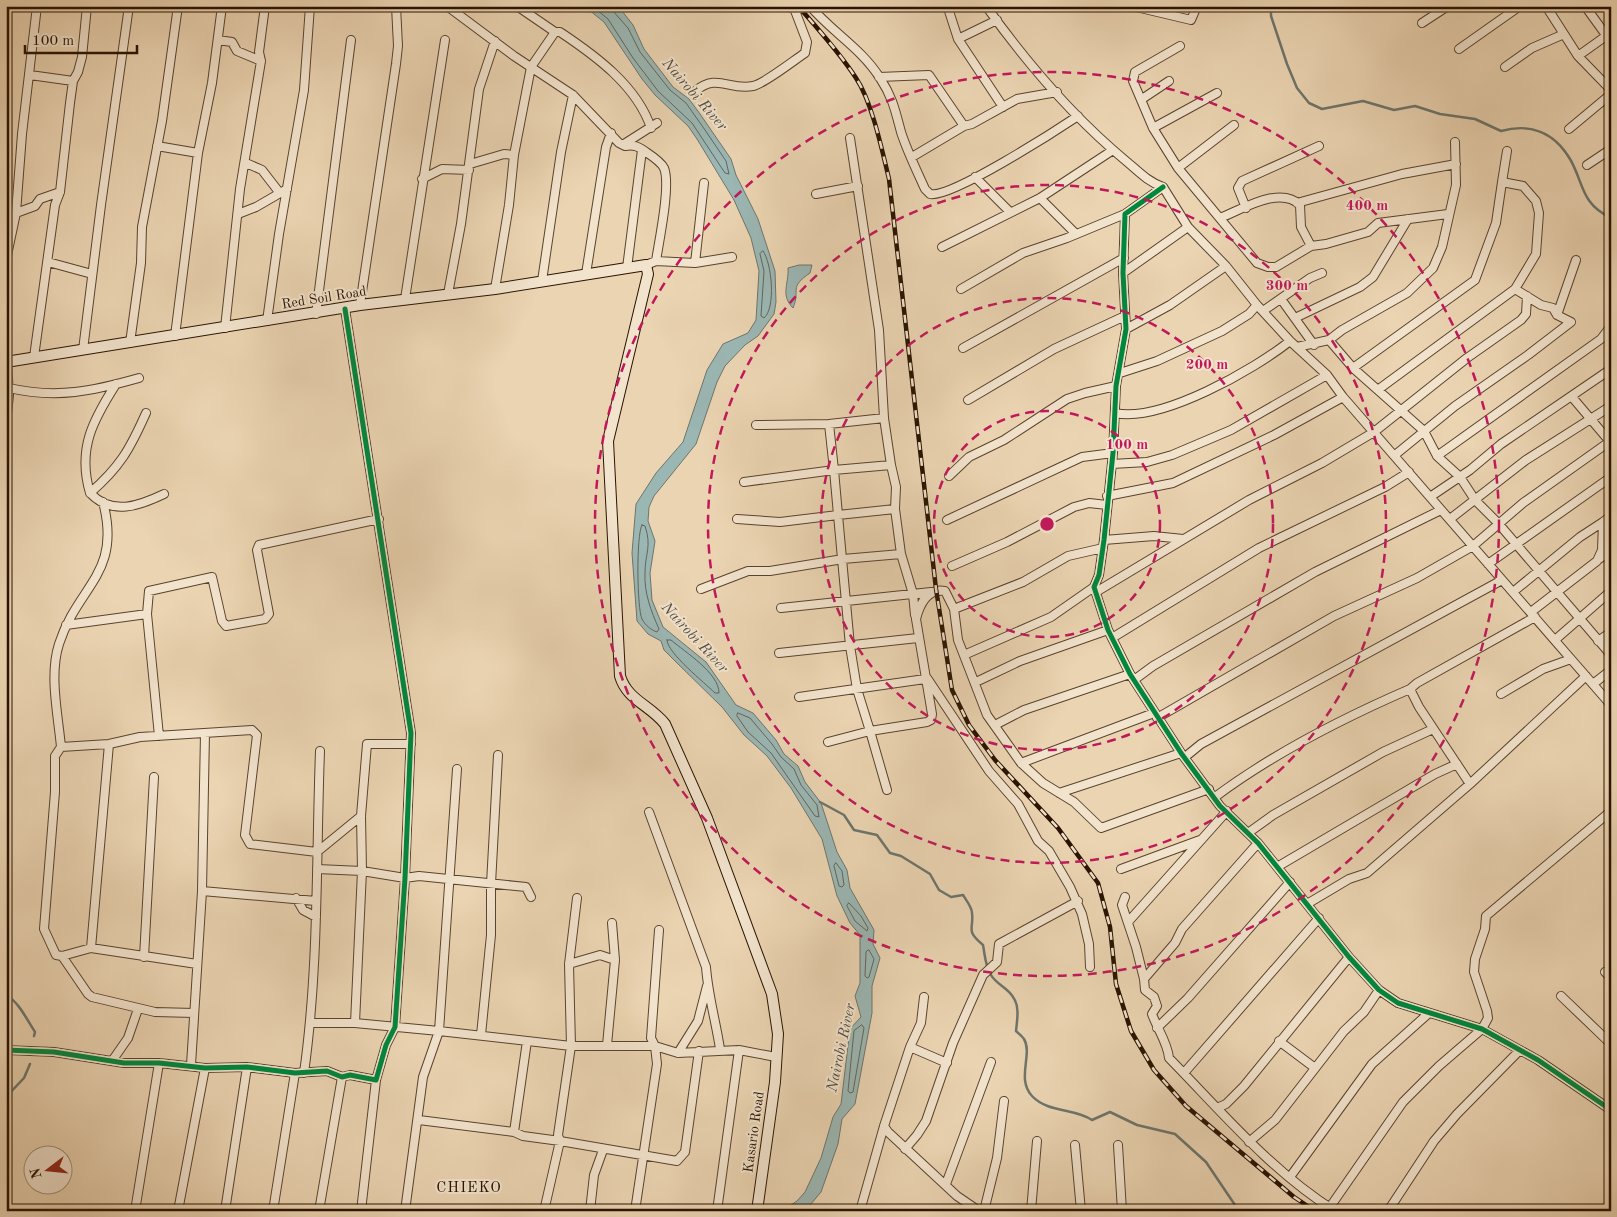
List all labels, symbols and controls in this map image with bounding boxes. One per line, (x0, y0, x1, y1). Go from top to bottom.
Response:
scale bar (25, 22, 138, 54)
text: 100 m (32, 34, 74, 49)
water label: Nairobi River (658, 55, 730, 134)
text: 400 m (1346, 199, 1388, 214)
text: 300 m (1266, 279, 1308, 294)
street label: Red Soil Road (280, 284, 368, 312)
text: 200 m (1186, 358, 1228, 373)
text: 100 m (1106, 438, 1148, 453)
centre of rings (1038, 515, 1056, 533)
water label: Nairobi River (657, 599, 731, 676)
water label: Nairobi River (825, 1002, 859, 1095)
street label: Kasario Road (741, 1090, 767, 1174)
north arrow (22, 1144, 72, 1194)
text: N (28, 1166, 45, 1180)
district label: CHIEKO (436, 1181, 502, 1196)

